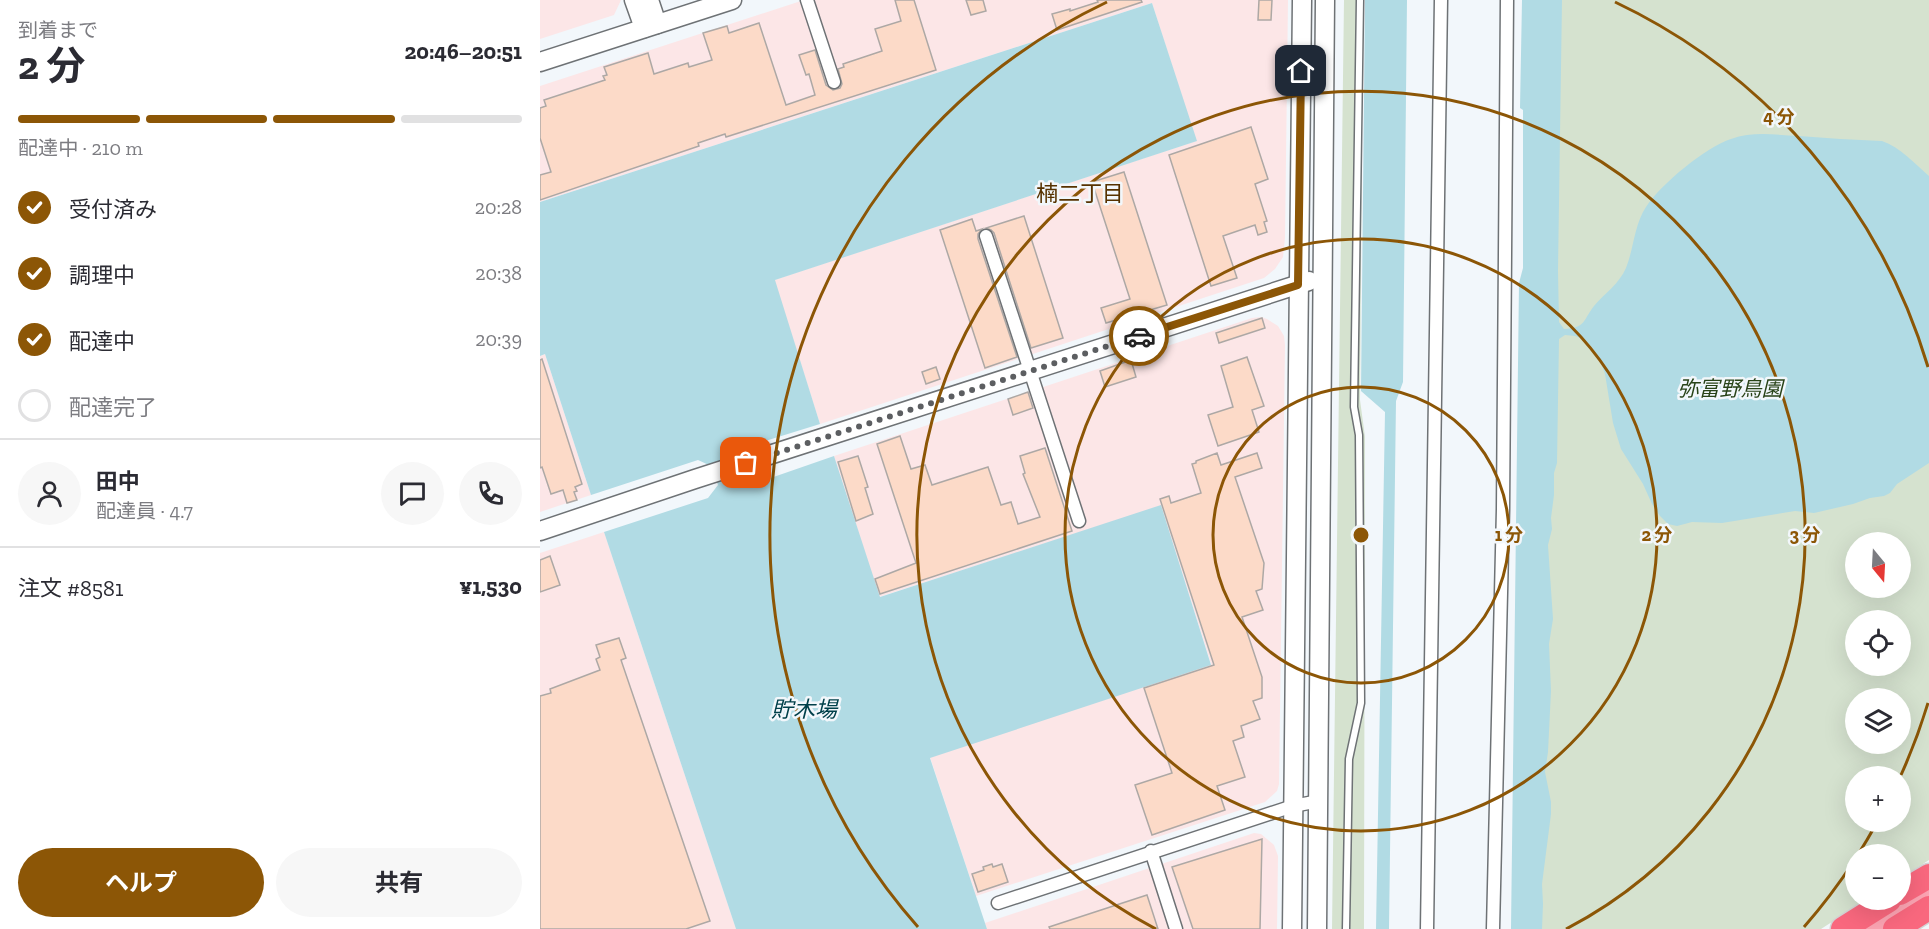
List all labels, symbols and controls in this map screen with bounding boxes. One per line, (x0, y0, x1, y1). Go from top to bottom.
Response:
text: 到着まで (18, 18, 98, 42)
text: 20:46–20:51 (404, 38, 522, 65)
text: 2 分 (18, 42, 85, 89)
pin (1275, 45, 1326, 96)
icon: home (1284, 54, 1317, 87)
text: 4 分 (1763, 106, 1795, 128)
text: 配達中 · 210 m (18, 136, 143, 160)
district label: 楠二丁目 (1036, 180, 1124, 207)
icon: check (18, 191, 51, 224)
text: 20:28 (475, 195, 522, 219)
text: 受付済み (69, 196, 157, 223)
icon: check (18, 257, 51, 290)
text: 20:38 (475, 261, 522, 285)
text: 調理中 (69, 262, 135, 289)
courier (1109, 306, 1169, 366)
icon: car (1123, 320, 1156, 353)
icon: check (18, 323, 51, 356)
text: 20:39 (475, 327, 522, 351)
text: 配達中 (69, 328, 135, 355)
park label: 弥富野鳥園 (1678, 376, 1785, 401)
text: 配達完了 (69, 394, 157, 421)
pin (720, 437, 771, 488)
icon: bag (729, 446, 762, 479)
button: person (18, 462, 81, 525)
button: chat (381, 462, 444, 525)
button: phone (459, 462, 522, 525)
text: 田中 (96, 468, 140, 495)
text: 配達員 · 4.7 (96, 499, 193, 523)
text: 1 分 (1495, 524, 1523, 546)
text: 2 分 (1641, 524, 1673, 546)
text: 3 分 (1790, 524, 1820, 546)
centre of rings (1351, 525, 1371, 545)
north arrow (1845, 532, 1911, 598)
map controls (1845, 532, 1911, 910)
text: ¥1,530 (459, 573, 522, 600)
text: 注文 #8581 (18, 575, 123, 602)
button: locate (1845, 610, 1911, 676)
button: layers (1845, 688, 1911, 754)
water label: 貯木場 (771, 696, 840, 723)
button: + (1845, 766, 1911, 832)
button: − (1845, 844, 1911, 910)
button: ヘルプ (18, 848, 264, 917)
button: 共有 (276, 848, 522, 917)

